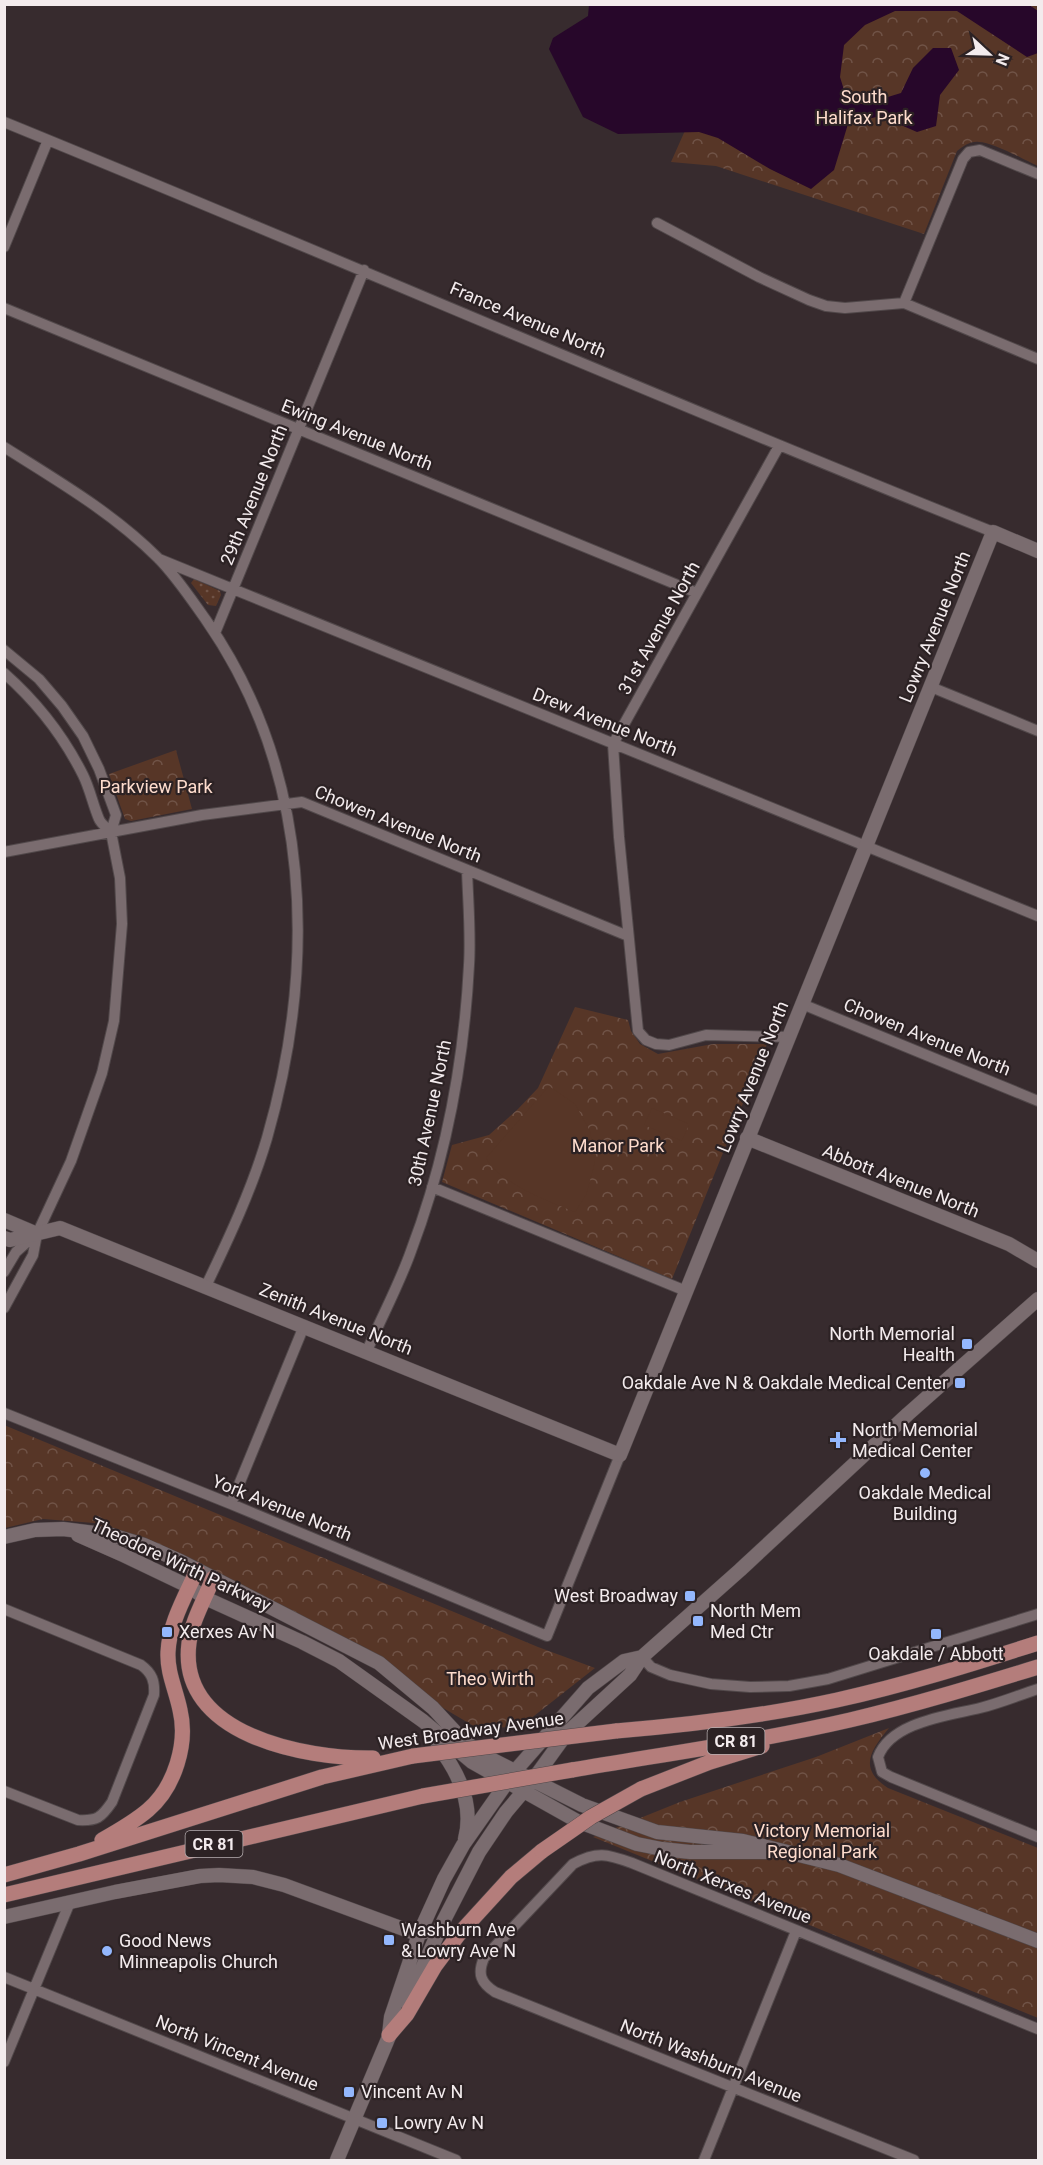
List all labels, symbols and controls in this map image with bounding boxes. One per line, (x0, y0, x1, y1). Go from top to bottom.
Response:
north arrow (959, 24, 1019, 84)
text: N (992, 51, 1013, 68)
park label: South Halifax Park (815, 86, 913, 128)
street label: France Avenue North (447, 277, 609, 362)
street label: Ewing Avenue North (279, 395, 436, 474)
street label: 29th Avenue North (216, 422, 291, 568)
street label: Lowry Avenue North (895, 548, 975, 706)
street label: 31st Avenue North (613, 558, 704, 698)
street label: Drew Avenue North (530, 683, 681, 760)
park label: Parkview Park (99, 776, 213, 797)
street label: Chowen Avenue North (312, 780, 485, 867)
street label: Chowen Avenue North (841, 993, 1014, 1080)
street label: Lowry Avenue North (713, 998, 793, 1156)
street label: 30th Avenue North (404, 1038, 455, 1188)
park label: Manor Park (572, 1135, 665, 1156)
street label: Abbott Avenue North (820, 1139, 983, 1222)
street label: Zenith Avenue North (256, 1278, 416, 1359)
place label: North Memorial Health (829, 1323, 955, 1365)
marker: North Memorial Health (960, 1337, 974, 1351)
place label: Oakdale Ave N & Oakdale Medical Center (622, 1372, 948, 1393)
marker: Oakdale Ave N & Oakdale Medical Center (953, 1376, 967, 1390)
place label: North Memorial Medical Center (852, 1419, 978, 1461)
marker: North Memorial Medical Center (829, 1431, 847, 1449)
marker: Oakdale Medical Building (918, 1466, 932, 1480)
street label: York Avenue North (209, 1470, 355, 1545)
place label: Oakdale Medical Building (859, 1482, 991, 1524)
street label: Theodore Wirth Parkway (88, 1514, 275, 1616)
place label: West Broadway (554, 1585, 678, 1606)
marker: West Broadway (683, 1589, 697, 1603)
place label: North Mem Med Ctr (710, 1600, 801, 1642)
marker: North Mem Med Ctr (691, 1614, 705, 1628)
place label: Xerxes Av N (179, 1621, 275, 1642)
marker: Xerxes Av N (160, 1625, 174, 1639)
marker: Oakdale / Abbott (929, 1627, 943, 1641)
place label: Oakdale / Abbott (868, 1643, 1004, 1664)
park label: Theo Wirth (446, 1668, 534, 1689)
street label: West Broadway Avenue (377, 1707, 565, 1754)
road number: CR 81 (708, 1728, 764, 1754)
park label: Victory Memorial Regional Park (754, 1820, 890, 1862)
road number: CR 81 (186, 1831, 242, 1857)
street label: North Xerxes Avenue (652, 1845, 815, 1928)
place label: Washburn Ave & Lowry Ave N (401, 1919, 516, 1961)
place label: Good News Minneapolis Church (119, 1930, 278, 1972)
marker: Washburn Ave & Lowry Ave N (382, 1933, 396, 1947)
marker: Good News Minneapolis Church (100, 1944, 114, 1958)
street label: North Vincent Avenue (153, 2010, 322, 2095)
street label: North Washburn Avenue (617, 2014, 805, 2107)
place label: Vincent Av N (361, 2081, 463, 2102)
marker: Vincent Av N (342, 2085, 356, 2099)
place label: Lowry Av N (394, 2112, 484, 2133)
marker: Lowry Av N (375, 2116, 389, 2130)

